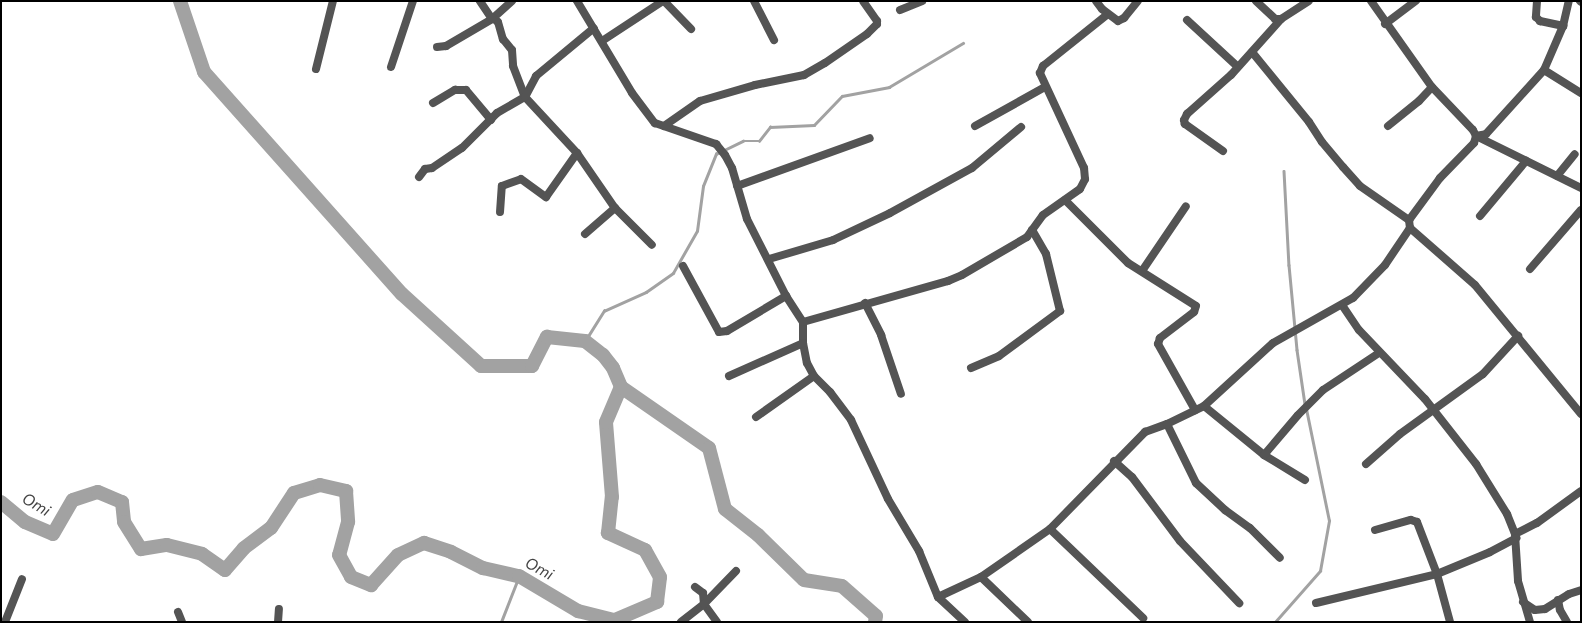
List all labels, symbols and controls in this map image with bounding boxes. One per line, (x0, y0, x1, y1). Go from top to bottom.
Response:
water label: Omi (18, 489, 54, 521)
water label: Omi (521, 554, 557, 584)

